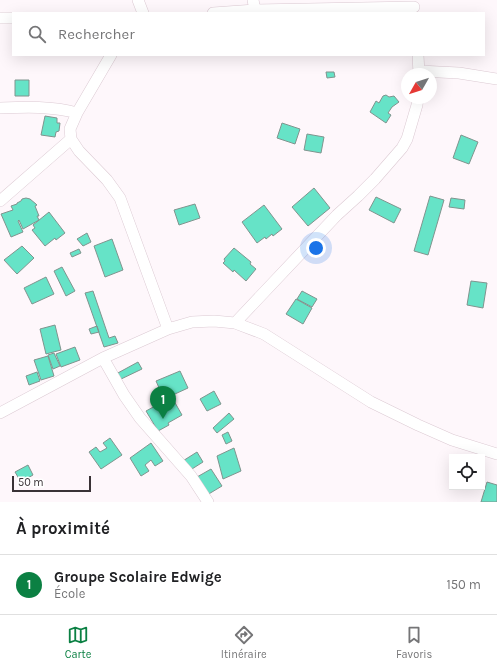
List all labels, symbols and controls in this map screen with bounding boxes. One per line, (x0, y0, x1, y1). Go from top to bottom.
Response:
search box (12, 12, 485, 56)
icon: search (26, 23, 48, 45)
text: Rechercher (58, 25, 135, 43)
north arrow (401, 68, 437, 104)
your location (306, 238, 326, 258)
pin: 1 (150, 386, 176, 419)
map controls (449, 454, 485, 490)
button: locate (449, 454, 485, 490)
scale bar (12, 474, 91, 493)
text: 50 m (18, 476, 44, 489)
text: À proximité (16, 518, 110, 538)
text: Groupe Scolaire Edwige (54, 568, 222, 586)
text: 1 (27, 577, 31, 592)
text: 150 m (446, 577, 481, 592)
text: École (54, 586, 85, 601)
tab: Carte (65, 624, 91, 661)
tab: Itinéraire (221, 624, 267, 661)
tab: Favoris (396, 624, 432, 661)

